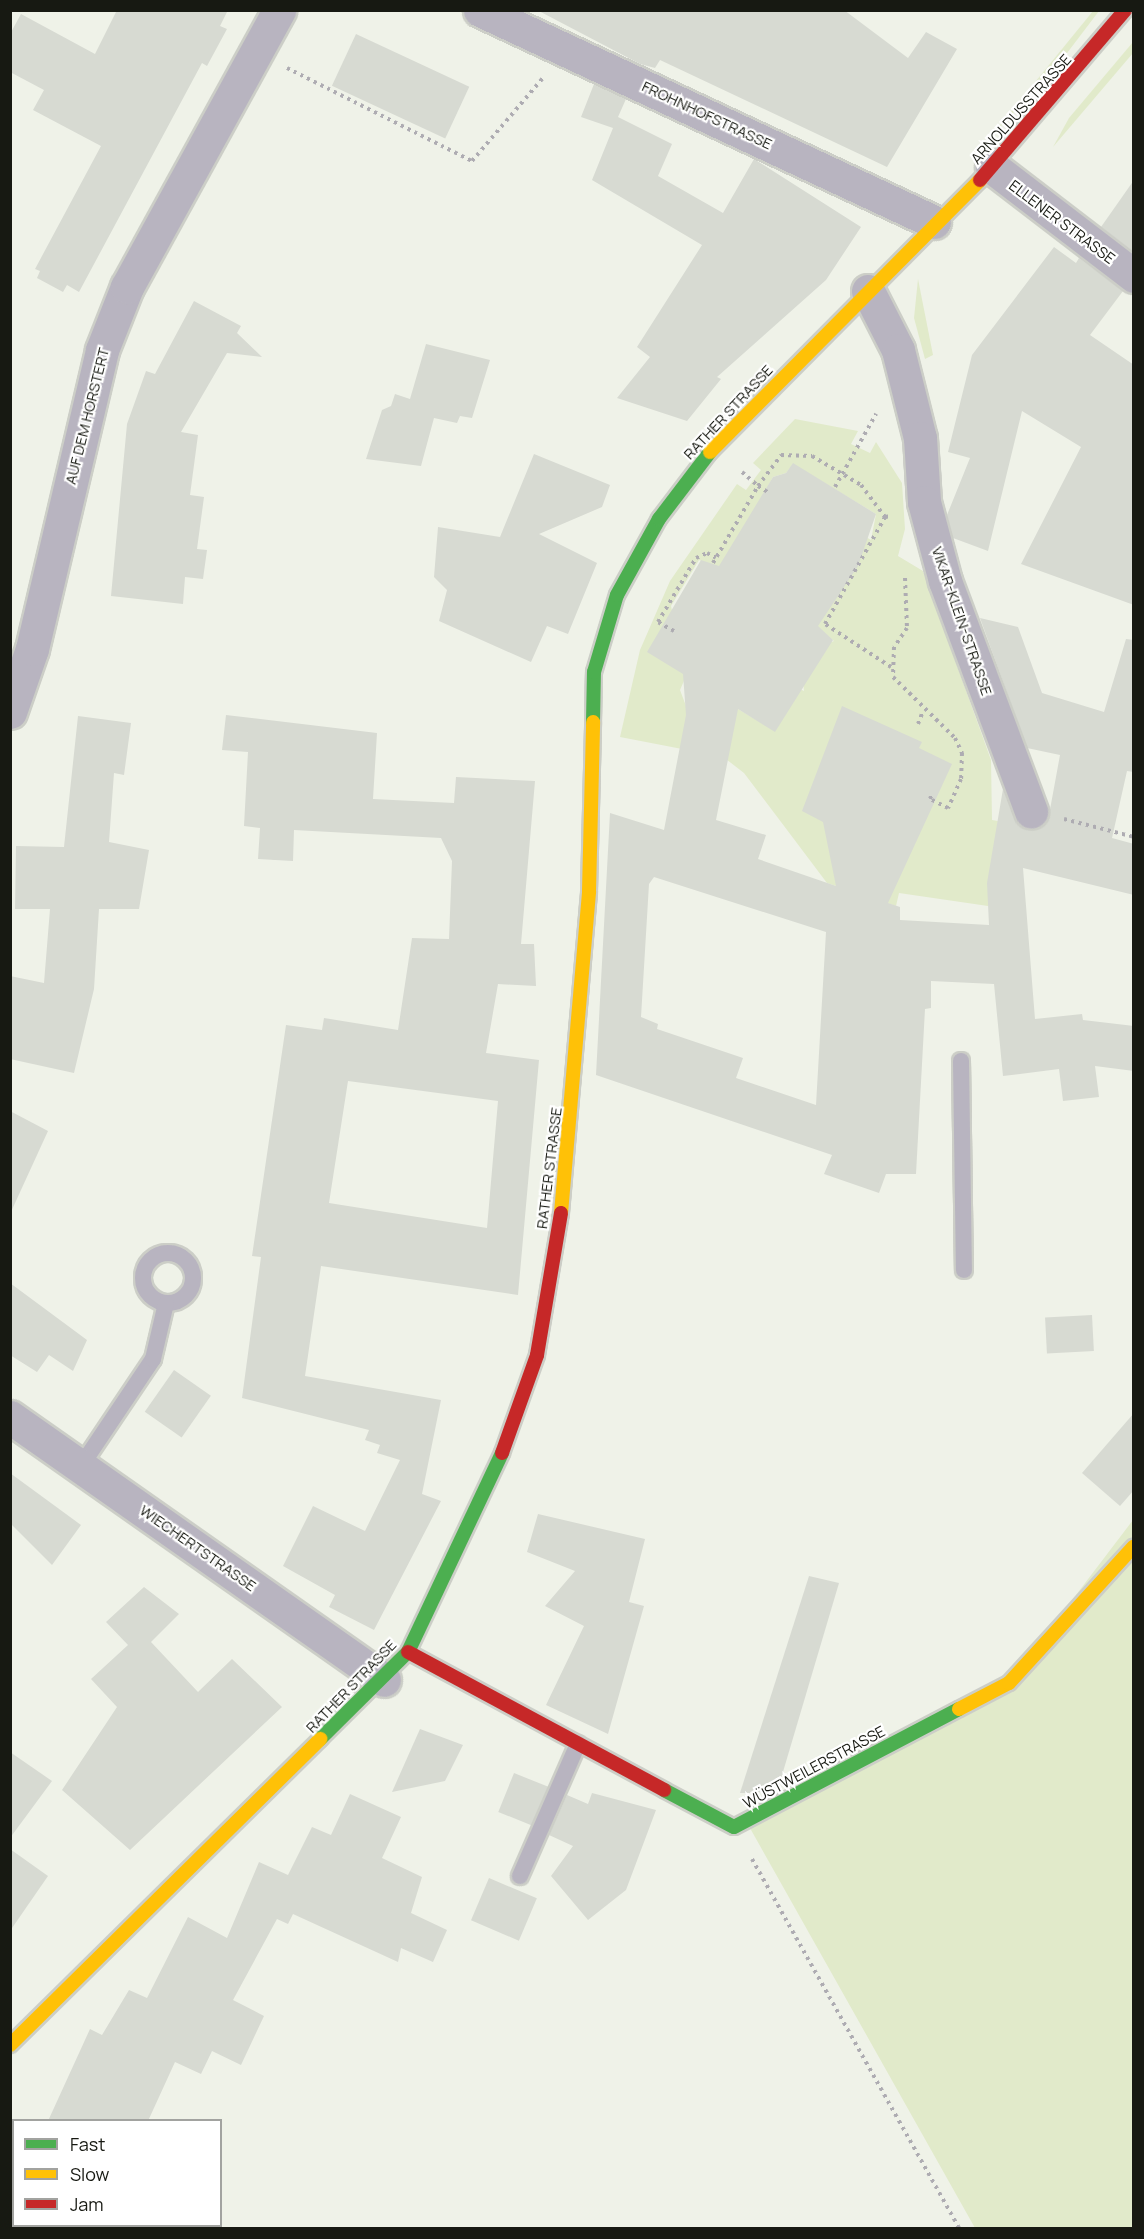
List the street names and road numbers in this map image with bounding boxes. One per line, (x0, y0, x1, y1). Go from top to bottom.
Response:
street label: ARNOLDUSSTRASSE (967, 50, 1075, 168)
street label: FROHNHOFSTRASSE (639, 77, 775, 153)
street label: ELLENER STRASSE (1006, 176, 1118, 268)
street label: AUF DEM HORSTERT (61, 346, 113, 486)
street label: RATHER STRASSE (680, 361, 776, 463)
street label: VIKAR-KLEIN-STRASSE (928, 544, 996, 698)
street label: RATHER STRASSE (533, 1106, 565, 1230)
street label: WIECHERTSTRASSE (136, 1501, 260, 1595)
street label: RATHER STRASSE (302, 1636, 400, 1736)
street label: WÜSTWEILERSTRASSE (740, 1722, 888, 1812)

